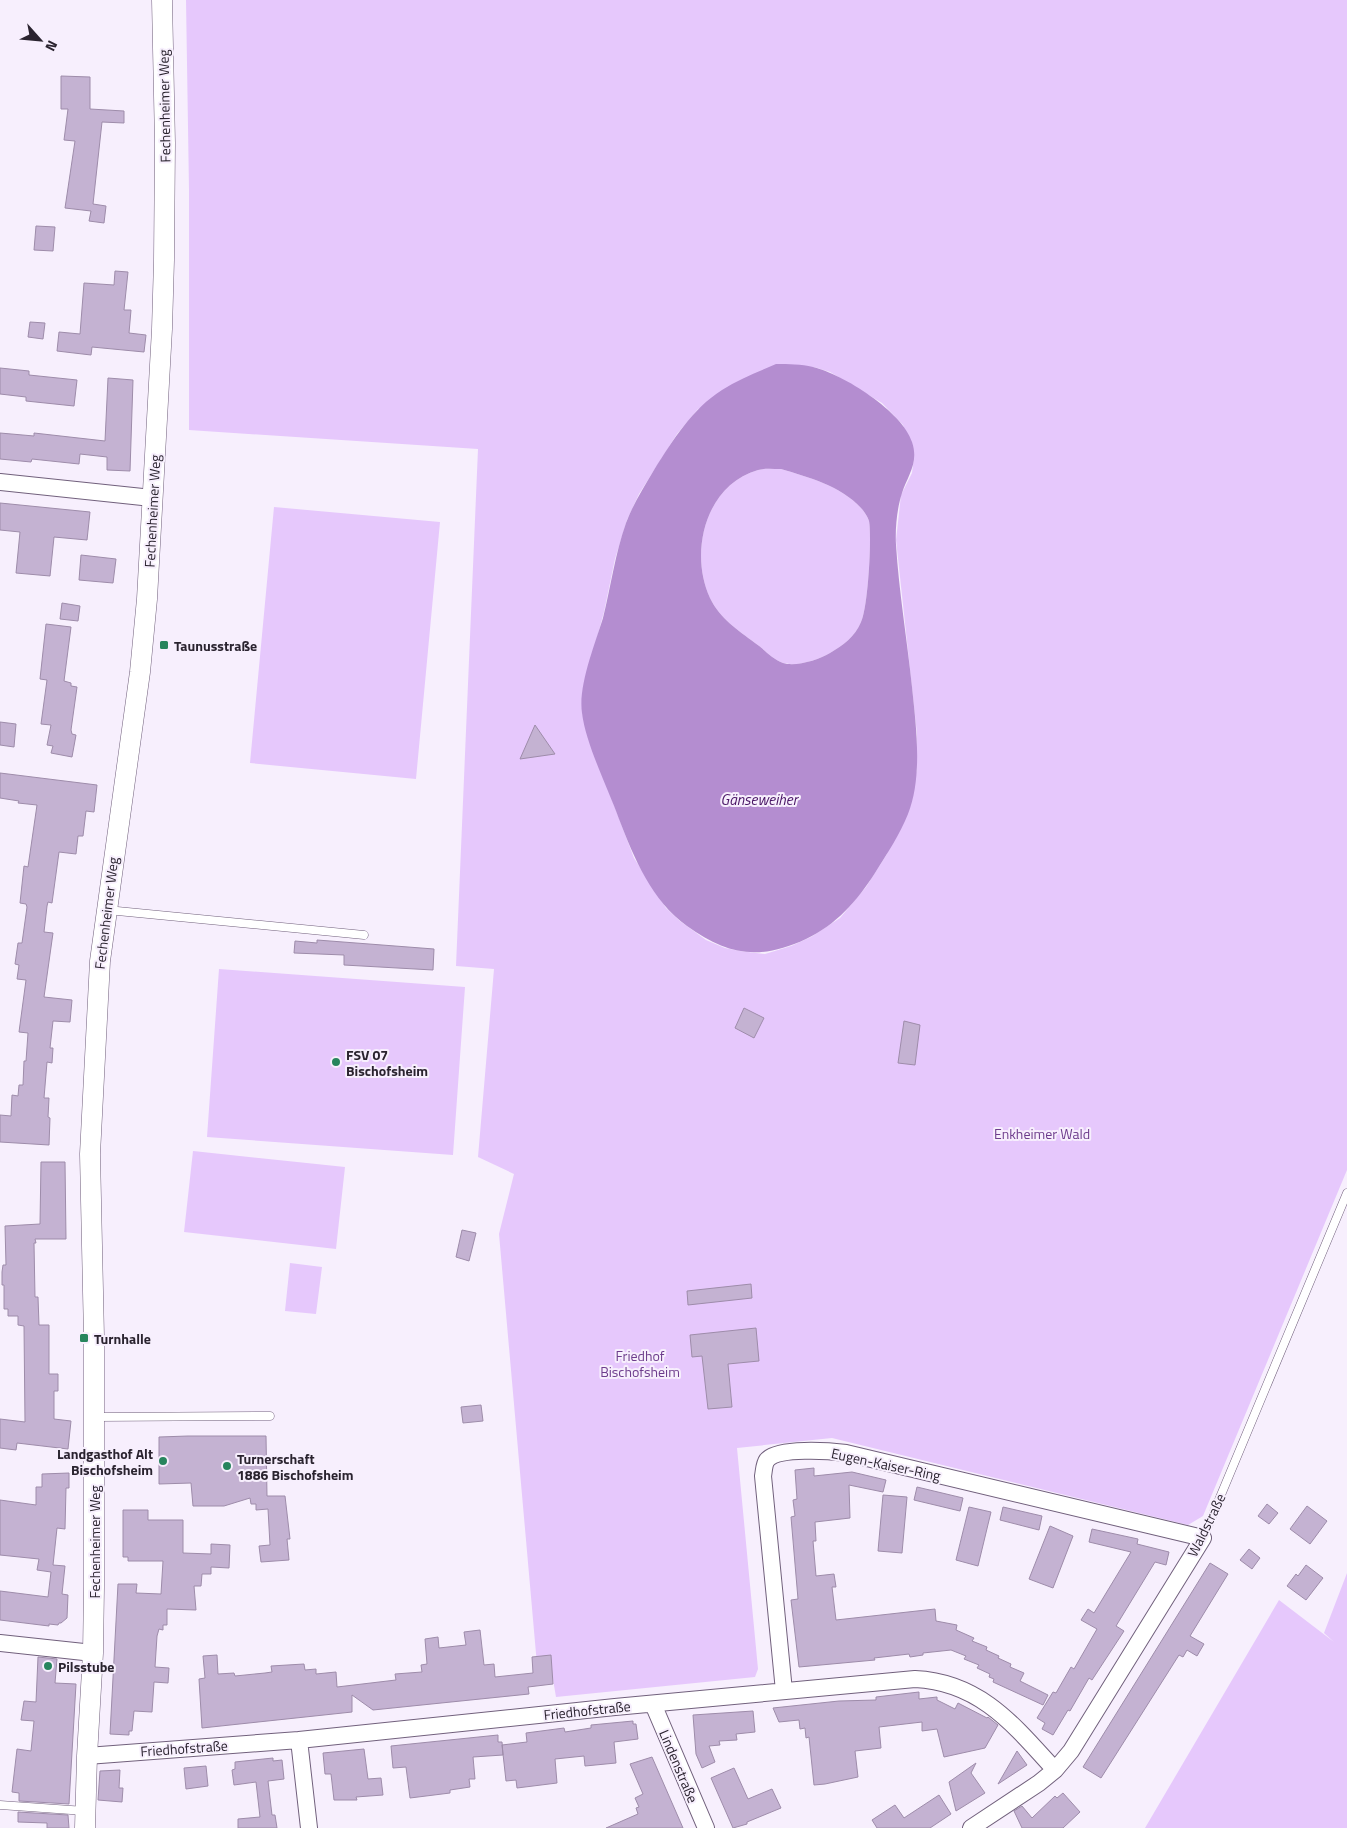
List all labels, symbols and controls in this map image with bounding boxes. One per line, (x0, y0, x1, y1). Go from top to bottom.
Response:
north arrow (15, 15, 65, 65)
text: N (40, 37, 64, 55)
street label: Fechenheimer Weg (153, 49, 175, 163)
street label: Fechenheimer Weg (139, 454, 165, 568)
place label: Taunusstraße (174, 635, 257, 656)
marker: Taunusstraße (158, 639, 170, 651)
water label: Gänseweiher (721, 788, 800, 811)
street label: Fechenheimer Weg (89, 856, 123, 970)
place label: FSV 07 Bischofsheim (346, 1044, 428, 1081)
marker: FSV 07 Bischofsheim (330, 1056, 342, 1068)
park label: Enkheimer Wald (994, 1123, 1090, 1144)
place label: Turnhalle (94, 1328, 151, 1349)
marker: Turnhalle (78, 1332, 90, 1344)
park label: Friedhof Bischofsheim (600, 1345, 680, 1382)
street label: Eugen-Kaiser-Ring (829, 1442, 943, 1486)
place label: Landgasthof Alt Bischofsheim (57, 1443, 153, 1480)
place label: Turnerschaft 1886 Bischofsheim (237, 1448, 353, 1485)
marker: Landgasthof Alt Bischofsheim (157, 1455, 169, 1467)
marker: Turnerschaft 1886 Bischofsheim (221, 1460, 233, 1472)
street label: Fechenheimer Weg (84, 1485, 105, 1599)
street label: Waldstraße (1182, 1490, 1230, 1560)
place label: Pilsstube (58, 1656, 114, 1677)
marker: Pilsstube (42, 1660, 54, 1672)
street label: Friedhofstraße (542, 1695, 632, 1725)
street label: Lindenstraße (654, 1726, 704, 1806)
street label: Friedhofstraße (140, 1734, 228, 1762)

